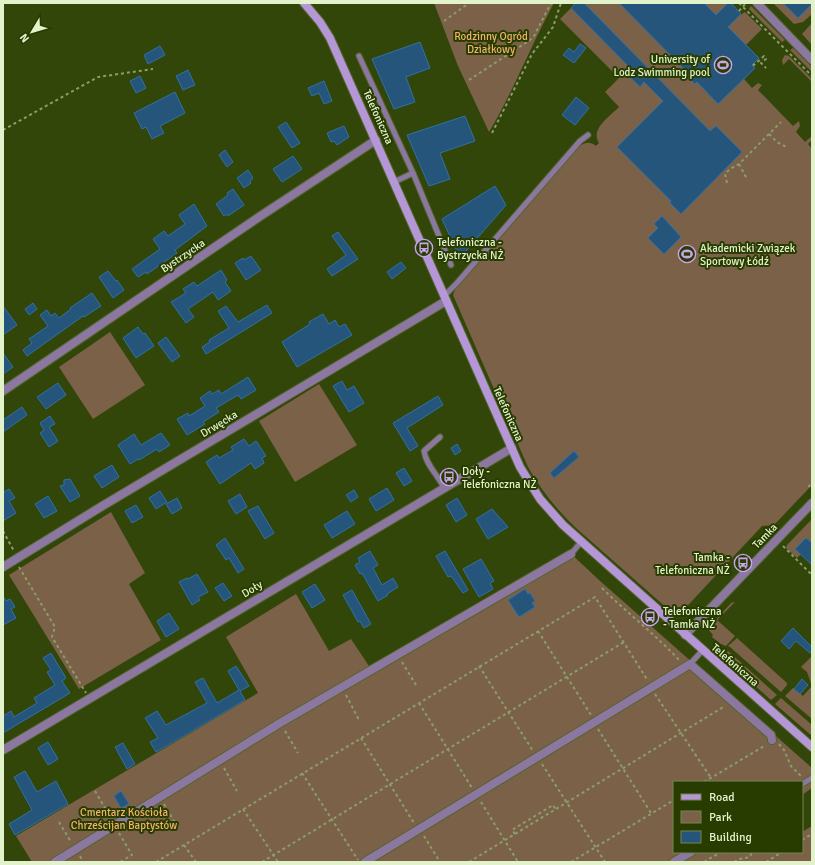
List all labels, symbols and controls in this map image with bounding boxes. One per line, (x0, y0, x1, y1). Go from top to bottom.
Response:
north arrow (12, 12, 52, 52)
park label: Rodzinny Ogród Działkowy (454, 30, 528, 56)
text: N (17, 31, 32, 45)
place label: University of Lodz Swimming pool (613, 53, 711, 79)
sports icon: University of Lodz Swimming pool (713, 55, 733, 75)
street label: Telefoniczna (360, 88, 396, 147)
street label: Bystrzycka (158, 236, 208, 276)
place label: Telefoniczna - Bystrzycka NŻ (437, 236, 504, 262)
bus stop icon: Telefoniczna - Bystrzycka NŻ (414, 238, 434, 258)
place label: Akademicki Związek Sportowy Łódź (700, 242, 796, 268)
sports icon: Akademicki Związek Sportowy Łódź (677, 244, 697, 264)
street label: Telefoniczna (490, 385, 526, 444)
street label: Drwęcka (198, 408, 240, 440)
place label: Doły - Telefoniczna NŻ (462, 465, 537, 491)
bus stop icon: Doły - Telefoniczna NŻ (439, 467, 459, 487)
street label: Tamka (750, 520, 780, 551)
place label: Tamka - Telefoniczna NŻ (655, 551, 730, 577)
bus stop icon: Tamka - Telefoniczna NŻ (733, 553, 753, 573)
street label: Doły (239, 577, 265, 600)
place label: Telefoniczna - Tamka NŻ (663, 605, 722, 631)
bus stop icon: Telefoniczna - Tamka NŻ (640, 607, 660, 627)
street label: Telefoniczna (709, 641, 762, 689)
legend (673, 781, 803, 853)
text: Road (709, 790, 735, 805)
park label: Cmentarz Kościoła Chrześcijan Baptystów (71, 806, 177, 832)
text: Park (709, 810, 732, 825)
text: Building (709, 830, 752, 845)

